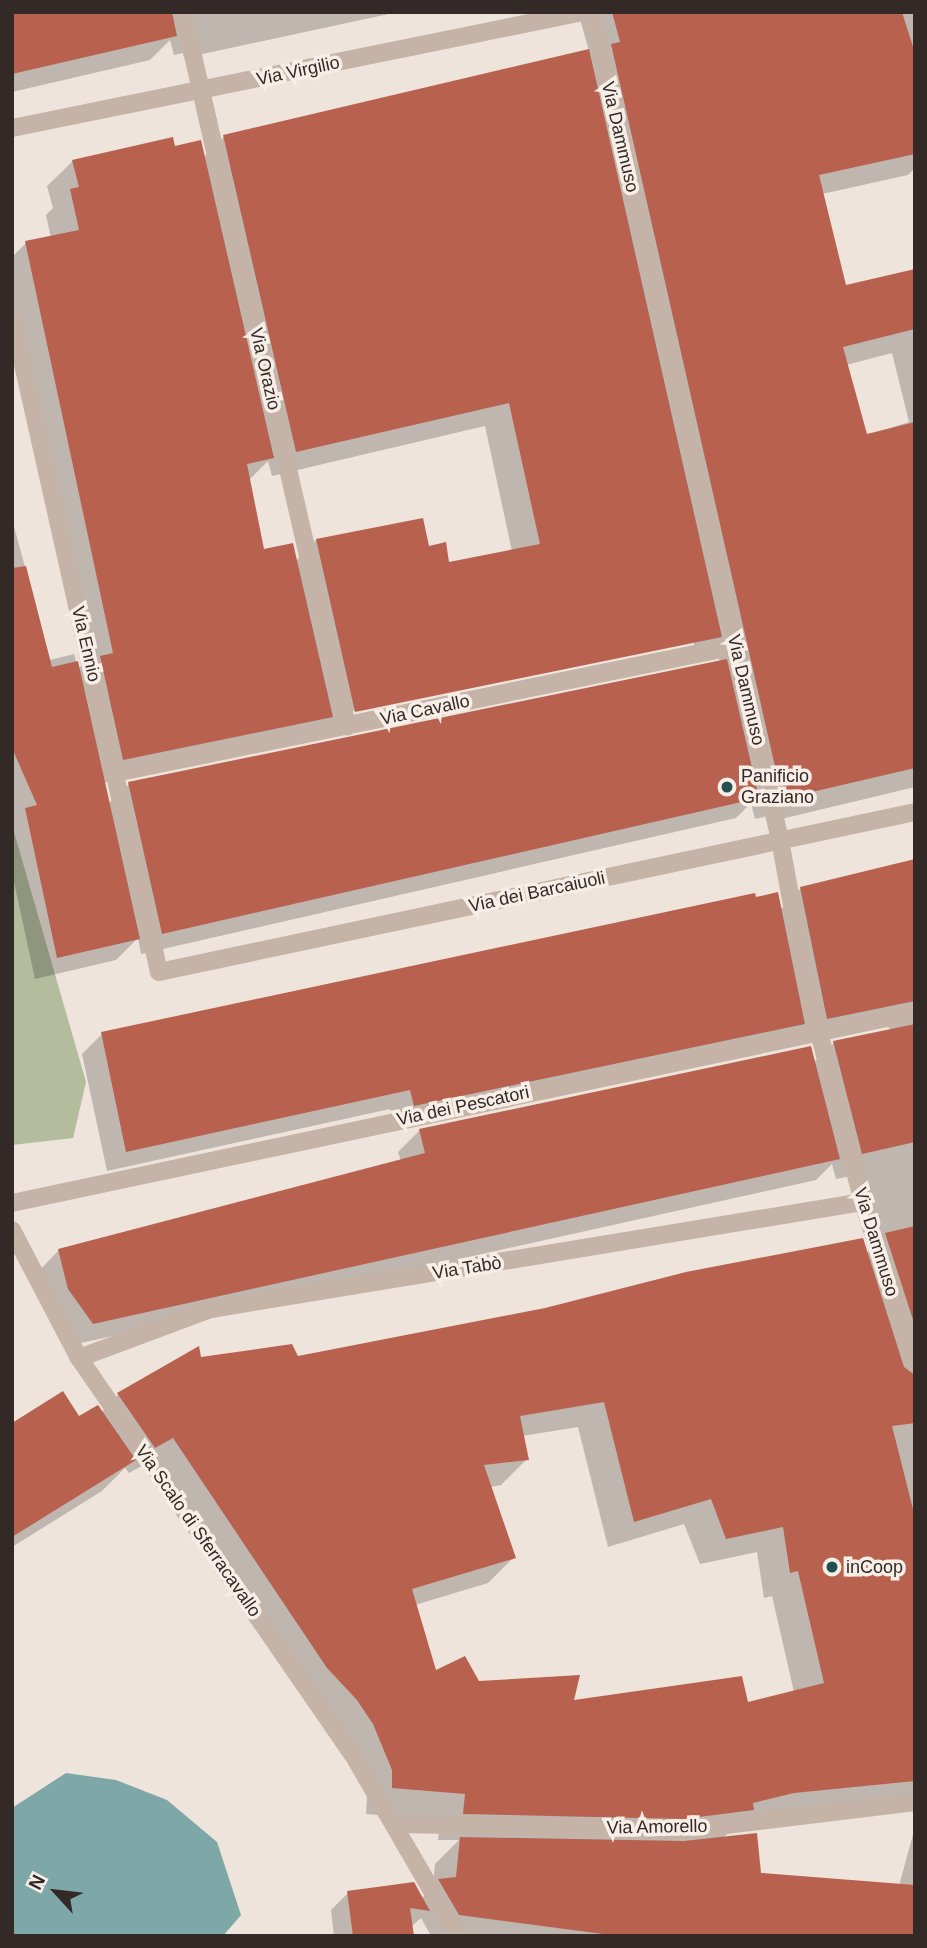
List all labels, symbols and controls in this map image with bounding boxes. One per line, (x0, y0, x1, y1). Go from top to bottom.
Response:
street label: Via Virgilio (254, 52, 342, 90)
street label: Via Dammuso (597, 80, 643, 194)
street label: Via Orazio (245, 326, 285, 412)
street label: Via Ennio (67, 604, 105, 684)
street label: Via Dammuso (723, 633, 769, 747)
street label: Via Cavallo (378, 690, 472, 730)
place label: Panificio Graziano (741, 766, 814, 808)
marker: Panificio Graziano (719, 779, 735, 795)
street label: Via dei Barcaiuoli (467, 867, 607, 917)
street label: Via dei Pescatori (395, 1081, 531, 1131)
street label: Via Dammuso (849, 1185, 903, 1299)
street label: Via Tabò (431, 1252, 503, 1284)
street label: Via Scalo di Sferracavallo (130, 1441, 266, 1621)
place label: inCoop (846, 1556, 903, 1578)
marker: inCoop (824, 1559, 840, 1575)
street label: Via Amorello (606, 1815, 708, 1839)
north arrow (21, 1857, 91, 1927)
text: N (24, 1871, 49, 1893)

